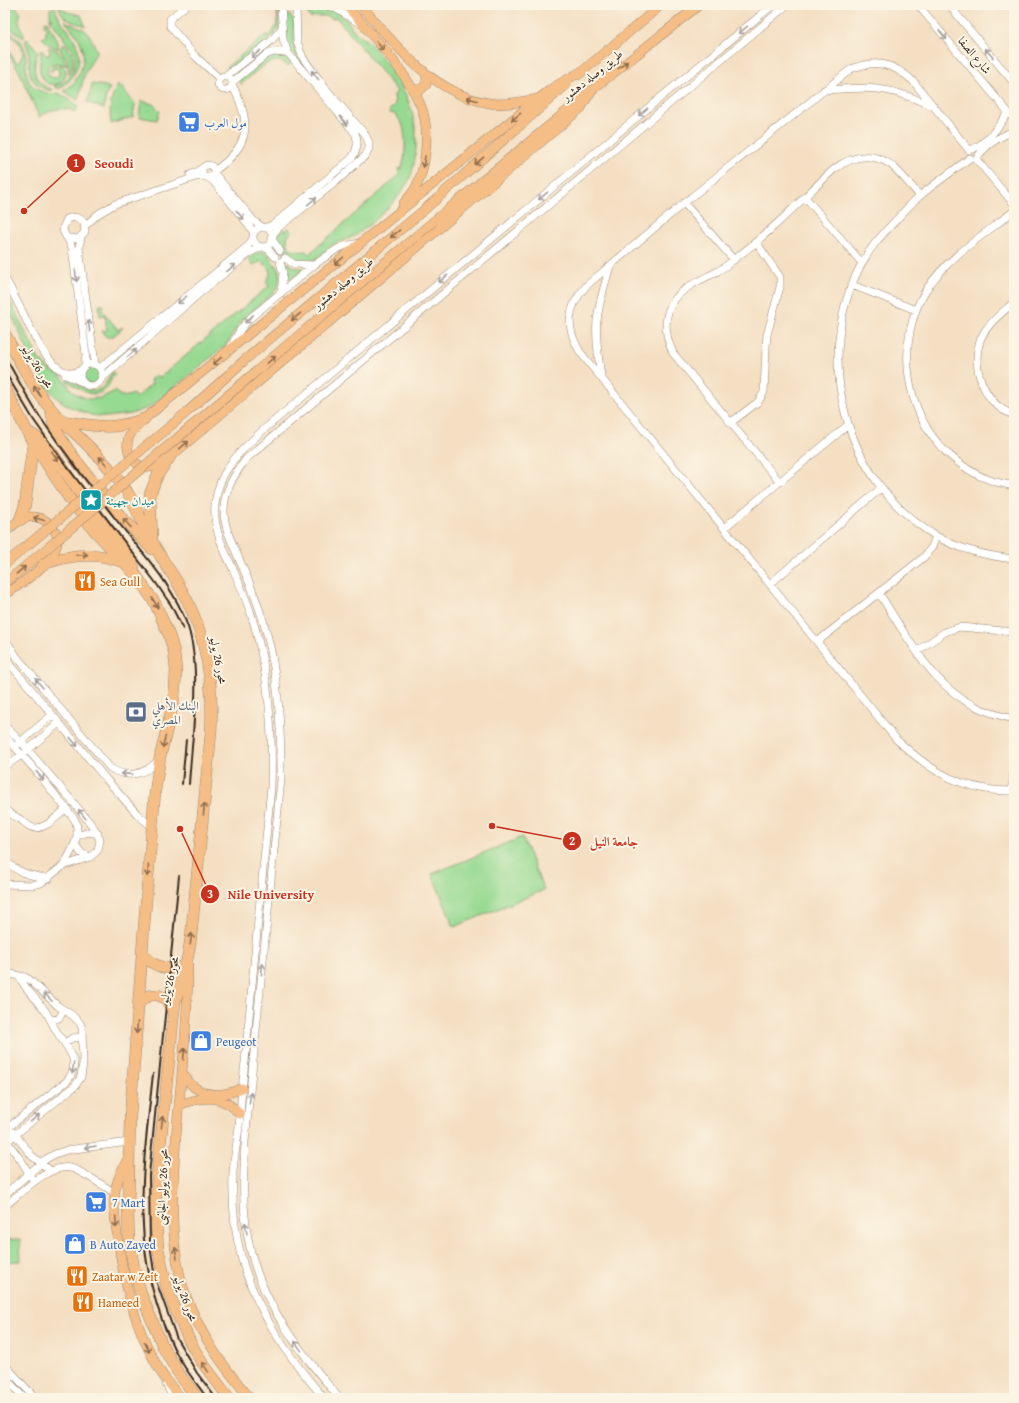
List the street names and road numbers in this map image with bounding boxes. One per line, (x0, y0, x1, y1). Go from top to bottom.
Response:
street label: شارع الصفا (952, 33, 996, 79)
street label: طريق وصله دهشور (557, 45, 626, 106)
street label: طريق وصله دهشور (308, 253, 377, 314)
street label: محور 26 يوليو (18, 340, 58, 392)
street label: محور 26 يوليو (206, 634, 232, 686)
street label: محور 26 يوليو (155, 954, 183, 1007)
street label: محور 26 يوليو الجانبى (152, 1148, 173, 1226)
street label: محور 26 يوليو (169, 1271, 203, 1324)

